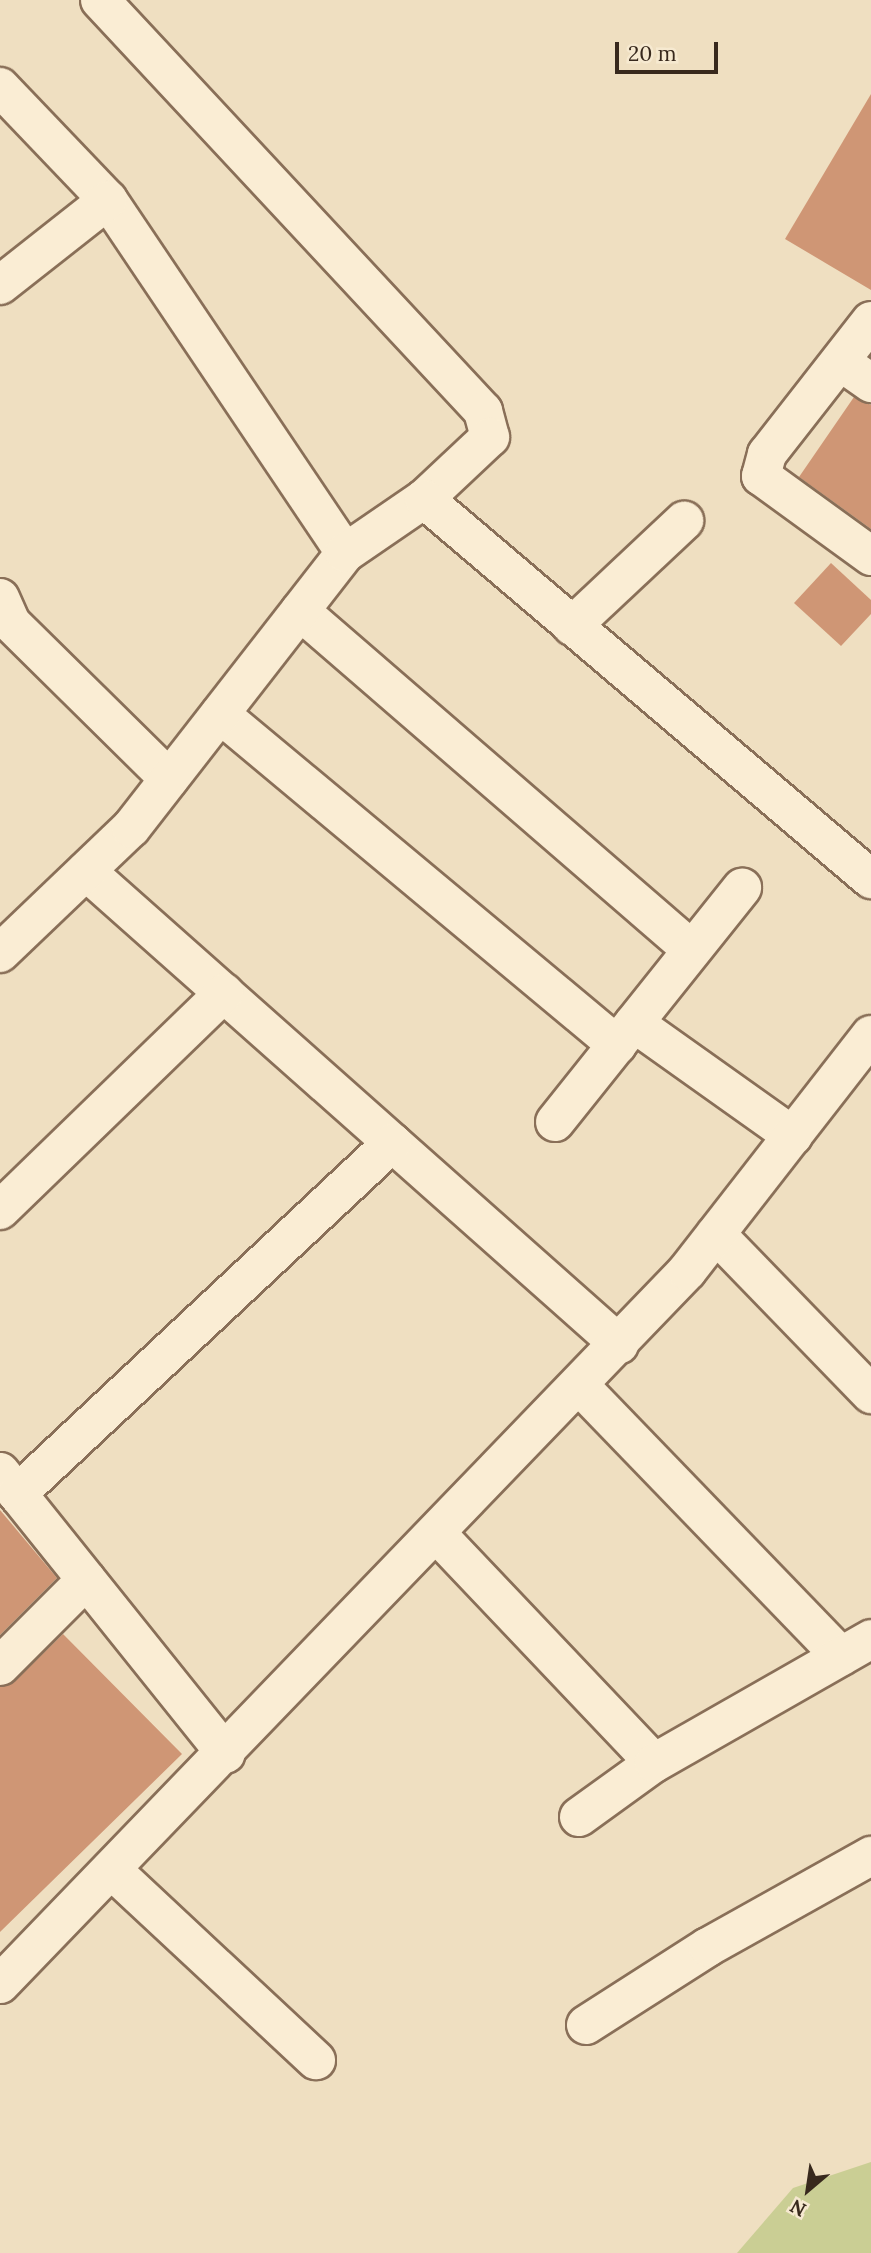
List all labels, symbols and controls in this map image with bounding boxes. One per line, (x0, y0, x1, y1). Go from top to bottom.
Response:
scale bar (619, 28, 722, 72)
text: 20 m (628, 40, 677, 67)
north arrow (773, 2155, 843, 2225)
text: N (786, 2194, 810, 2222)

